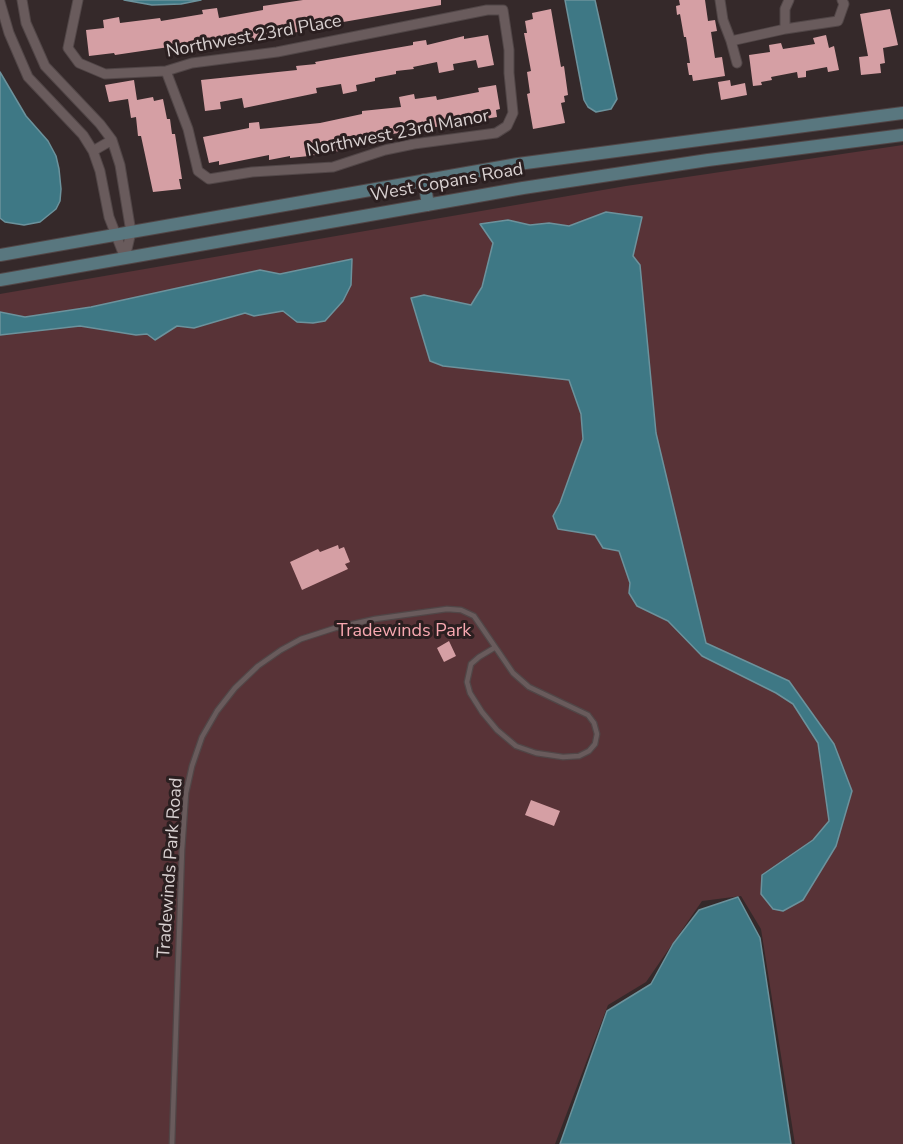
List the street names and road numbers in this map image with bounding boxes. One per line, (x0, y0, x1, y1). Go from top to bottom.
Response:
street label: Northwest 23rd Place (165, 11, 343, 63)
street label: Northwest 23rd Manor (305, 106, 491, 162)
street label: West Copans Road (369, 159, 525, 207)
street label: Tradewinds Park Road (154, 777, 188, 959)

